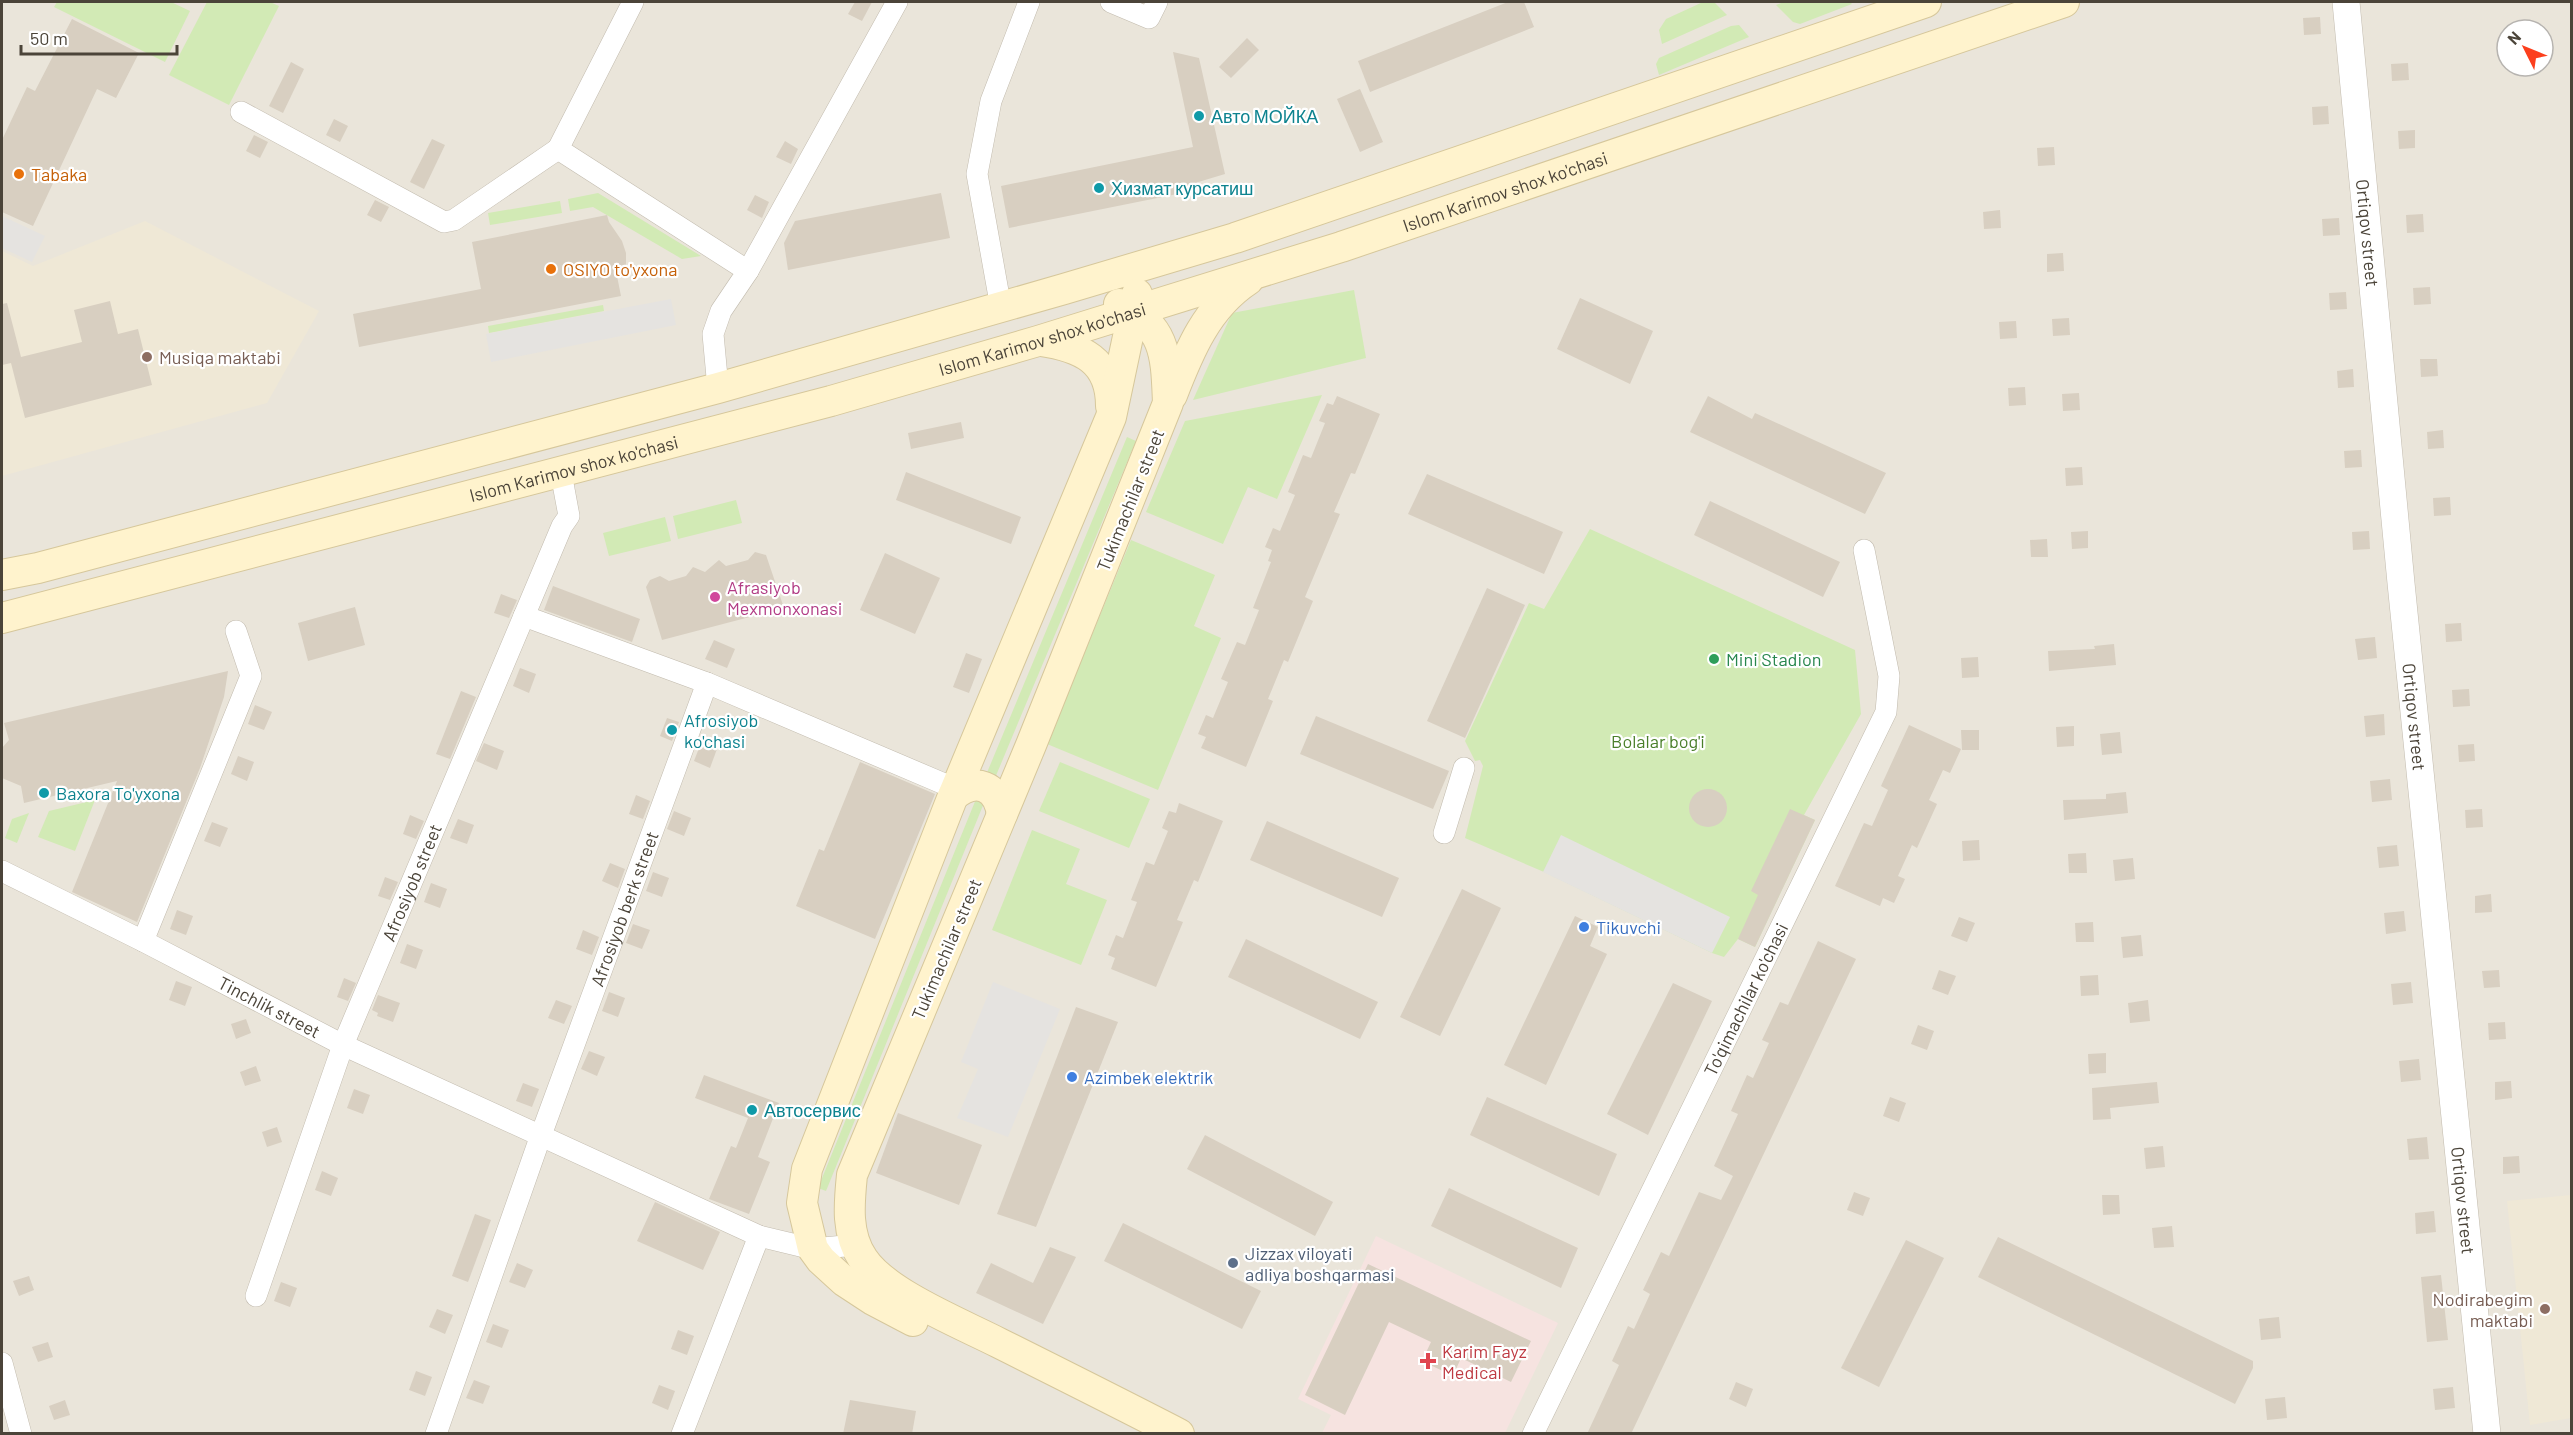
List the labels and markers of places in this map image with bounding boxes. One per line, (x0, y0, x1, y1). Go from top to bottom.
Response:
place label: Авто МОЙКА (1211, 105, 1318, 127)
marker: Авто МОЙКА (1192, 109, 1206, 123)
place label: Tabaka (31, 163, 87, 185)
marker: Tabaka (12, 167, 26, 181)
place label: Хизмат курсатиш (1111, 177, 1253, 199)
marker: Хизмат курсатиш (1092, 181, 1106, 195)
place label: OSIYO to'yxona (563, 258, 677, 280)
marker: OSIYO to'yxona (544, 262, 558, 276)
place label: Musiqa maktabi (159, 346, 281, 368)
marker: Musiqa maktabi (140, 350, 154, 364)
place label: Afrasiyob Mexmonxonasi (727, 576, 842, 619)
marker: Afrasiyob Mexmonxonasi (708, 590, 722, 604)
place label: Mini Stadion (1726, 648, 1822, 670)
marker: Mini Stadion (1707, 652, 1721, 666)
place label: Afrosiyob ko'chasi (684, 709, 758, 752)
marker: Afrosiyob ko'chasi (665, 723, 679, 737)
place label: Baxora To'yxona (56, 782, 180, 804)
marker: Baxora To'yxona (37, 786, 51, 800)
place label: Tikuvchi (1596, 916, 1661, 938)
marker: Tikuvchi (1577, 920, 1591, 934)
place label: Azimbek elektrik (1084, 1066, 1213, 1088)
marker: Azimbek elektrik (1065, 1070, 1079, 1084)
place label: Автосервис (764, 1099, 861, 1121)
marker: Автосервис (745, 1103, 759, 1117)
place label: Jizzax viloyati adliya boshqarmasi (1245, 1242, 1395, 1285)
marker: Jizzax viloyati adliya boshqarmasi (1226, 1256, 1240, 1270)
place label: Nodirabegim maktabi (2432, 1288, 2533, 1331)
marker: Nodirabegim maktabi (2538, 1302, 2552, 1316)
place label: Karim Fayz Medical (1442, 1340, 1527, 1383)
marker: Karim Fayz Medical (1419, 1352, 1437, 1370)

